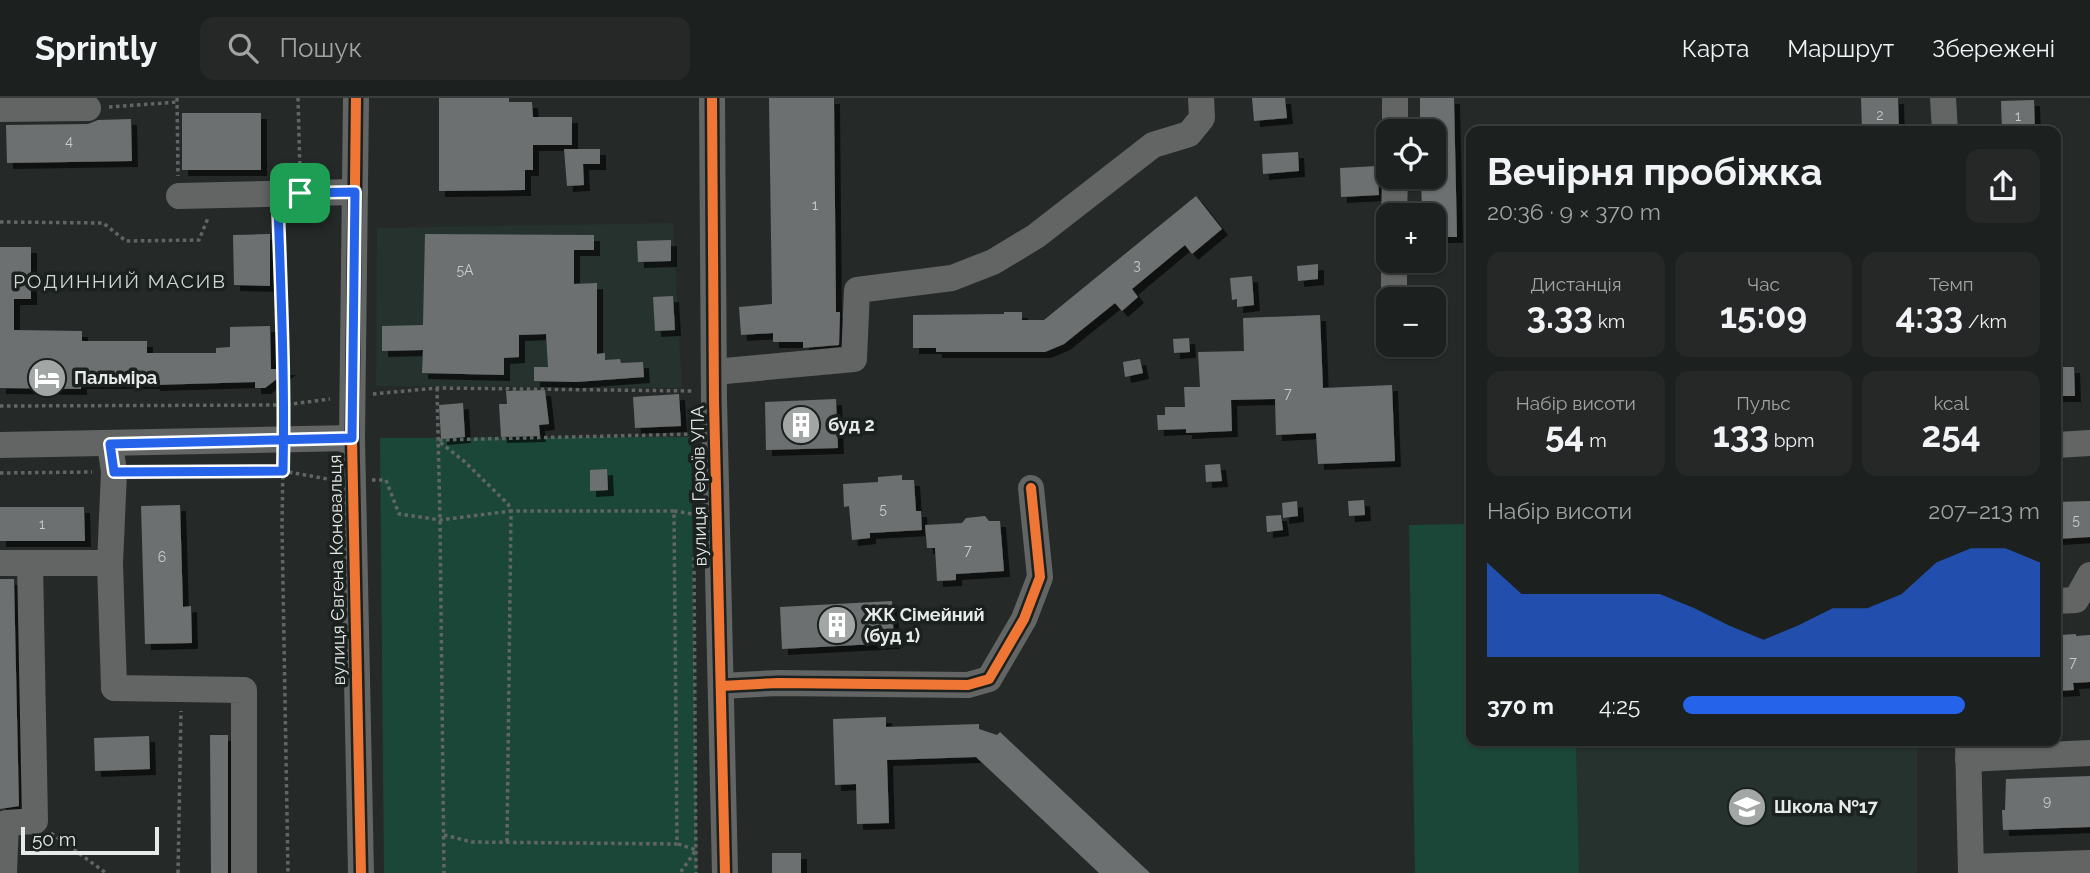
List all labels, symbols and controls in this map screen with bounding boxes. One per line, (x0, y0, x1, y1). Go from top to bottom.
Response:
search box (200, 17, 690, 80)
text: Sprintly (35, 29, 158, 68)
icon: search (224, 29, 262, 67)
text: Пошук (280, 33, 362, 63)
text: Карта (1682, 34, 1749, 63)
text: Маршрут (1787, 34, 1894, 63)
text: Збережені (1932, 34, 2055, 63)
house number: 2 (1876, 107, 1884, 123)
house number: 1 (2015, 108, 2021, 124)
map controls (1376, 119, 1446, 357)
button: locate (1376, 119, 1446, 189)
house number: 4 (65, 133, 73, 149)
text: Вечірня пробіжка (1487, 149, 1822, 194)
button: share (1966, 149, 2040, 223)
pin (270, 163, 330, 223)
icon: arrive (281, 174, 319, 212)
house number: 1 (812, 197, 818, 213)
text: 20:36 · 9 × 370 m (1487, 198, 1661, 225)
button: + (1376, 203, 1446, 273)
house number: 3 (1133, 257, 1141, 273)
house number: 5A (456, 262, 474, 278)
district label: РОДИННИЙ МАСИВ (13, 270, 227, 292)
text: Дистанція (1530, 273, 1622, 295)
text: Час (1747, 273, 1780, 295)
text: Темп (1929, 273, 1974, 295)
button: − (1376, 287, 1446, 357)
text: 3.33 (1526, 295, 1593, 336)
text: 15:09 (1720, 295, 1807, 336)
text: 4:33 (1895, 295, 1963, 336)
text: km (1593, 310, 1625, 332)
text: /km (1963, 310, 2007, 332)
hotel icon: Пальміра (26, 357, 68, 399)
place label: Пальміра (74, 367, 157, 388)
house number: 7 (1284, 385, 1292, 401)
text: Набір висоти (1516, 392, 1636, 414)
text: Пульс (1736, 392, 1791, 414)
text: kcal (1933, 392, 1969, 414)
building icon: буд 2 (780, 404, 822, 446)
street label: вулиця Героїв УПА (687, 406, 710, 566)
place label: буд 2 (828, 414, 875, 435)
text: 54 (1545, 414, 1584, 455)
text: 133 (1712, 414, 1769, 455)
text: 254 (1922, 414, 1981, 455)
text: m (1584, 429, 1607, 451)
text: bpm (1769, 429, 1815, 451)
street label: вулиця Євгена Коновальця (324, 454, 349, 686)
text: Набір висоти (1487, 497, 1632, 524)
text: 207–213 m (1928, 497, 2040, 524)
house number: 5 (879, 501, 887, 517)
house number: 5 (2072, 512, 2080, 528)
house number: 1 (39, 516, 45, 532)
house number: 7 (964, 542, 972, 558)
house number: 6 (158, 549, 166, 565)
building icon: ЖК Сімейний (буд 1) (816, 604, 858, 646)
place label: ЖК Сімейний (буд 1) (864, 604, 985, 646)
house number: 7 (2069, 654, 2077, 670)
text: 370 m (1487, 692, 1554, 719)
text: 4:25 (1599, 692, 1640, 719)
school or university icon: Школа №17 (1726, 786, 1768, 828)
house number: 9 (2043, 793, 2051, 809)
place label: Школа №17 (1774, 796, 1879, 817)
scale bar (21, 824, 159, 856)
text: 50 m (32, 828, 76, 850)

